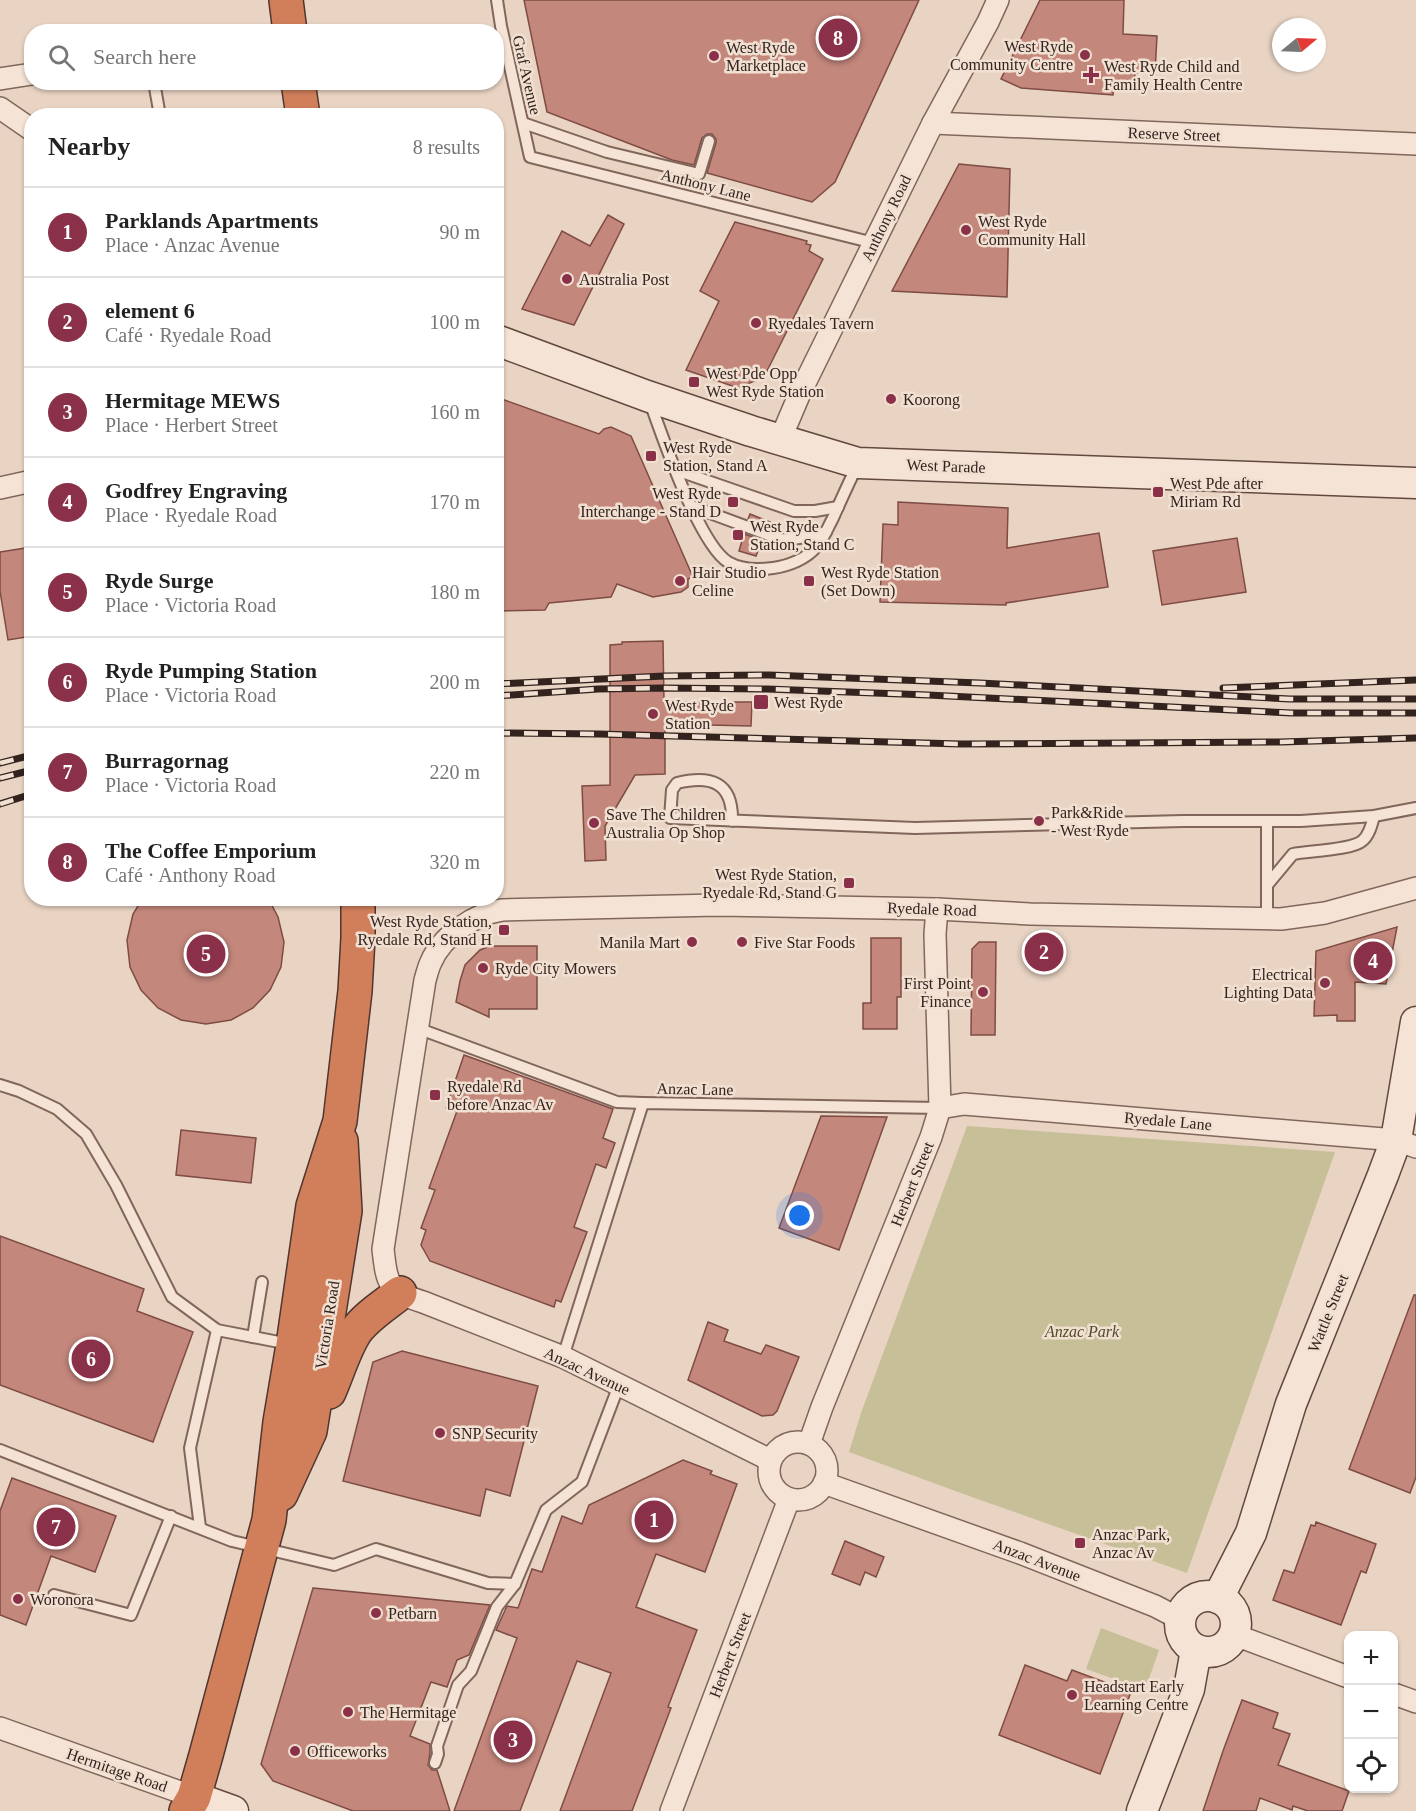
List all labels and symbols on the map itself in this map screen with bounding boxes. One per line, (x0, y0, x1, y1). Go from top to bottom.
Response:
pin: 8 (818, 15, 858, 60)
north arrow (1272, 18, 1326, 72)
street label: Graf Avenue (510, 34, 544, 116)
place label: West Ryde Community Centre (950, 38, 1073, 74)
place label: West Ryde Marketplace (726, 39, 806, 75)
marker: West Ryde Community Centre (1078, 48, 1092, 62)
marker: West Ryde Marketplace (707, 49, 721, 63)
place label: West Ryde Child and Family Health Centre (1104, 58, 1243, 94)
marker: West Ryde Child and Family Health Centre (1082, 66, 1100, 84)
street label: Reserve Street (1127, 124, 1221, 144)
street label: Anthony Lane (659, 166, 753, 205)
street label: Anthony Road (858, 172, 915, 264)
place label: West Ryde Community Hall (978, 213, 1087, 249)
marker: West Ryde Community Hall (959, 223, 973, 237)
place label: Australia Post (579, 271, 670, 288)
marker: Australia Post (560, 272, 574, 286)
place label: Ryedales Tavern (768, 315, 874, 333)
marker: Ryedales Tavern (749, 316, 763, 330)
place label: West Pde Opp West Ryde Station (706, 365, 824, 401)
marker: West Pde Opp West Ryde Station (687, 375, 701, 389)
place label: Koorong (903, 391, 960, 409)
marker: Koorong (884, 392, 898, 406)
place label: West Ryde Station, Stand A (663, 439, 768, 474)
marker: West Ryde Station, Stand A (644, 449, 658, 463)
street label: West Parade (906, 456, 986, 476)
place label: West Pde after Miriam Rd (1170, 475, 1264, 510)
place label: West Ryde Interchange - Stand D (580, 485, 721, 521)
marker: West Pde after Miriam Rd (1151, 485, 1165, 499)
marker: West Ryde Interchange - Stand D (726, 495, 740, 509)
place label: West Ryde Station, Stand C (750, 518, 854, 553)
marker: West Ryde Station, Stand C (731, 528, 745, 542)
place label: Hair Studio Celine (692, 564, 766, 599)
place label: West Ryde Station (Set Down) (821, 564, 939, 600)
marker: Hair Studio Celine (673, 574, 687, 588)
marker: West Ryde Station (Set Down) (802, 574, 816, 588)
marker: West Ryde (752, 693, 770, 711)
place label: West Ryde (774, 694, 843, 712)
place label: West Ryde Station (665, 697, 734, 732)
marker: West Ryde Station (646, 707, 660, 721)
place label: Park&Ride - West Ryde (1051, 804, 1129, 840)
place label: Save The Children Australia Op Shop (606, 806, 726, 842)
marker: Park&Ride - West Ryde (1032, 814, 1046, 828)
marker: Save The Children Australia Op Shop (587, 816, 601, 830)
place label: West Ryde Station, Ryedale Rd, Stand G (703, 866, 837, 902)
marker: West Ryde Station, Ryedale Rd, Stand G (842, 876, 856, 890)
street label: Ryedale Road (887, 899, 977, 920)
place label: West Ryde Station, Ryedale Rd, Stand H (358, 913, 492, 949)
marker: West Ryde Station, Ryedale Rd, Stand H (497, 923, 511, 937)
pin: 2 (1024, 930, 1064, 974)
pin: 5 (186, 932, 226, 976)
place label: Manila Mart (600, 934, 681, 951)
place label: Five Star Foods (754, 934, 855, 951)
marker: Manila Mart (685, 935, 699, 949)
marker: Five Star Foods (735, 935, 749, 949)
pin: 4 (1354, 938, 1392, 984)
place label: Ryde City Mowers (495, 960, 616, 978)
marker: Ryde City Mowers (476, 961, 490, 975)
place label: Electrical Lighting Data (1224, 966, 1314, 1002)
place label: First Point Finance (904, 975, 972, 1010)
marker: Electrical Lighting Data (1318, 976, 1332, 990)
marker: First Point Finance (976, 985, 990, 999)
place label: Ryedale Rd before Anzac Av (447, 1078, 553, 1113)
street label: Anzac Lane (656, 1080, 734, 1098)
marker: Ryedale Rd before Anzac Av (428, 1088, 442, 1102)
street label: Ryedale Lane (1123, 1109, 1212, 1134)
street label: Herbert Street (887, 1138, 937, 1229)
your location (785, 1201, 814, 1230)
street label: Wattle Street (1305, 1271, 1352, 1355)
street label: Victoria Road (312, 1280, 342, 1370)
park label: Anzac Park (1044, 1323, 1120, 1340)
pin: 6 (72, 1336, 110, 1382)
street label: Anzac Avenue (541, 1344, 633, 1398)
place label: SNP Security (452, 1425, 538, 1443)
marker: SNP Security (433, 1426, 447, 1440)
pin: 1 (634, 1498, 674, 1543)
pin: 7 (36, 1504, 76, 1550)
place label: Anzac Park, Anzac Av (1092, 1526, 1170, 1561)
street label: Anzac Avenue (991, 1535, 1083, 1585)
marker: Anzac Park, Anzac Av (1073, 1536, 1087, 1550)
place label: Woronora (30, 1591, 94, 1608)
marker: Woronora (11, 1592, 25, 1606)
place label: Petbarn (388, 1605, 437, 1622)
marker: Petbarn (369, 1606, 383, 1620)
street label: Herbert Street (706, 1609, 754, 1700)
place label: Headstart Early Learning Centre (1084, 1678, 1188, 1714)
marker: Headstart Early Learning Centre (1065, 1688, 1079, 1702)
place label: The Hermitage (360, 1704, 456, 1722)
marker: The Hermitage (341, 1705, 355, 1719)
pin: 3 (494, 1718, 532, 1762)
place label: Officeworks (307, 1743, 387, 1760)
marker: Officeworks (288, 1744, 302, 1758)
street label: Hermitage Road (64, 1745, 170, 1796)

